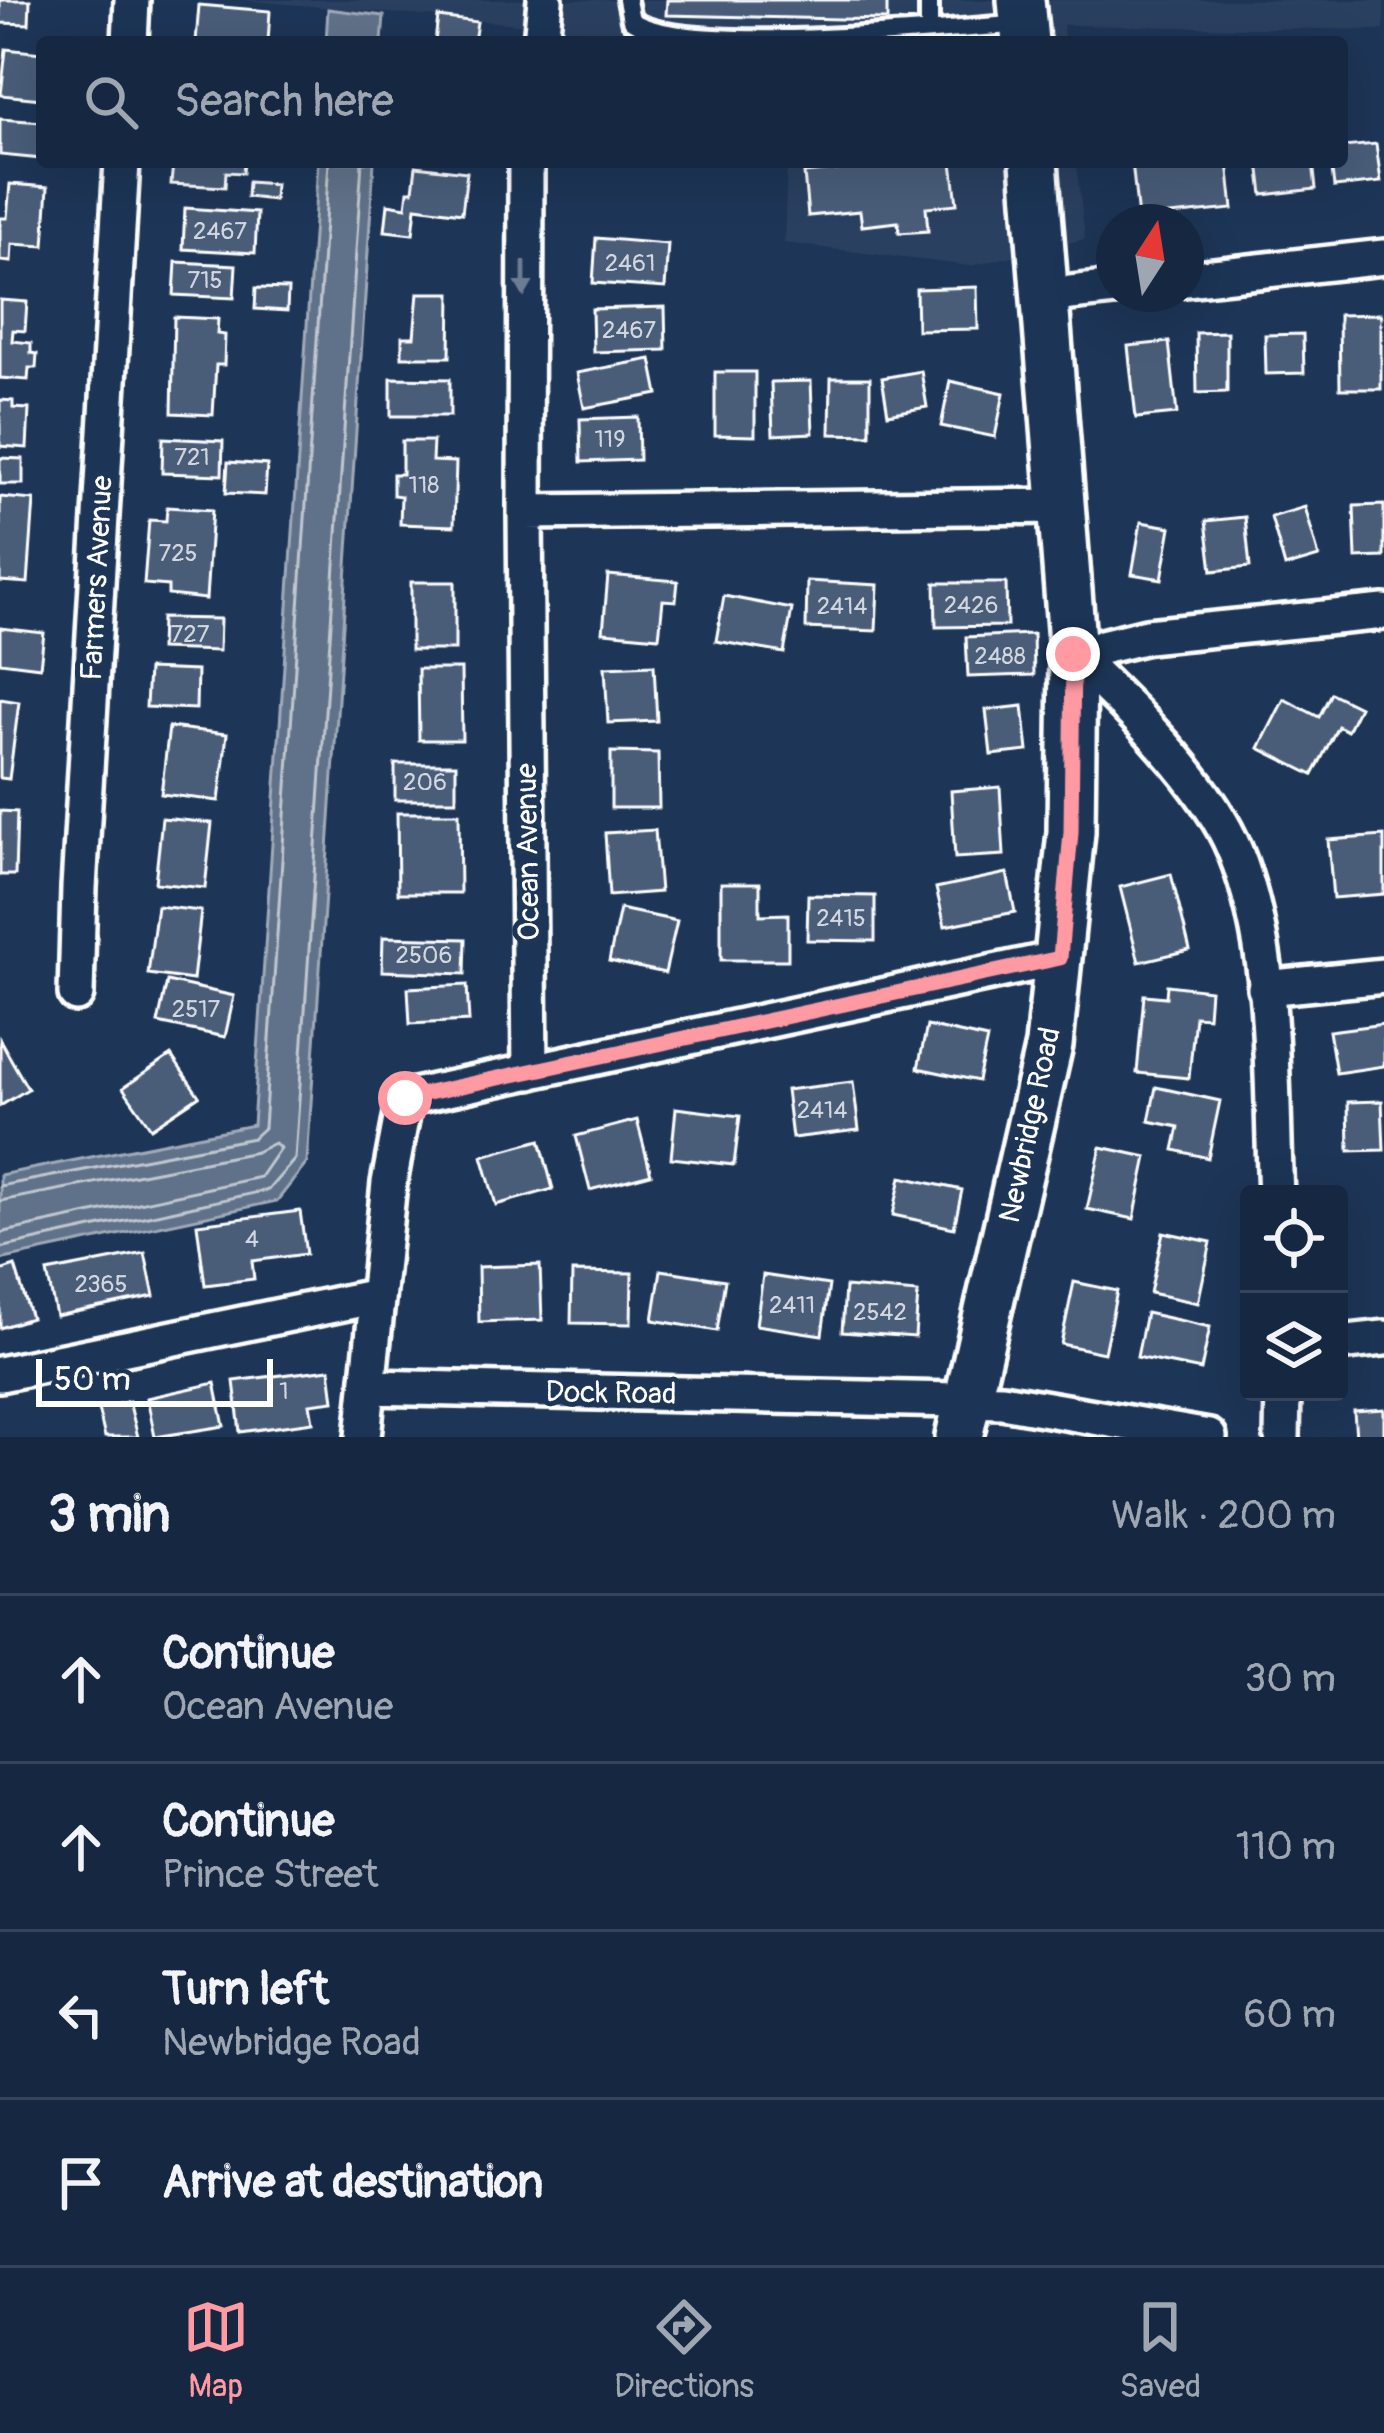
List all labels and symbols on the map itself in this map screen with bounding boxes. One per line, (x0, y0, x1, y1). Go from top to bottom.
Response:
north arrow (1096, 204, 1204, 312)
house number: 2467 (193, 217, 247, 246)
house number: 2461 (605, 249, 655, 278)
one-way arrow (514, 261, 534, 299)
house number: 715 (187, 266, 223, 295)
house number: 2467 (602, 316, 656, 345)
house number: 119 (594, 425, 626, 454)
house number: 721 (174, 443, 210, 472)
house number: 118 (409, 471, 439, 500)
street label: Farmers Avenue (73, 474, 121, 681)
house number: 725 (158, 539, 198, 568)
house number: 2426 (944, 591, 998, 620)
house number: 2414 (817, 592, 867, 621)
house number: 727 (171, 620, 210, 649)
route end (1046, 627, 1100, 681)
house number: 2488 (974, 642, 1026, 671)
street label: Ocean Avenue (508, 763, 548, 941)
house number: 206 (403, 768, 447, 797)
house number: 2415 (816, 904, 866, 933)
house number: 2506 (396, 941, 452, 970)
house number: 2517 (172, 995, 221, 1024)
street label: Newbridge Road (991, 1024, 1069, 1226)
route start (378, 1071, 432, 1125)
house number: 2414 (797, 1096, 847, 1125)
house number: 4 (245, 1225, 259, 1254)
house number: 2365 (74, 1270, 128, 1299)
house number: 2411 (769, 1291, 815, 1320)
house number: 2542 (853, 1298, 907, 1327)
scale bar (36, 1353, 273, 1406)
street label: Dock Road (545, 1373, 677, 1413)
house number: 1 (279, 1377, 289, 1406)

